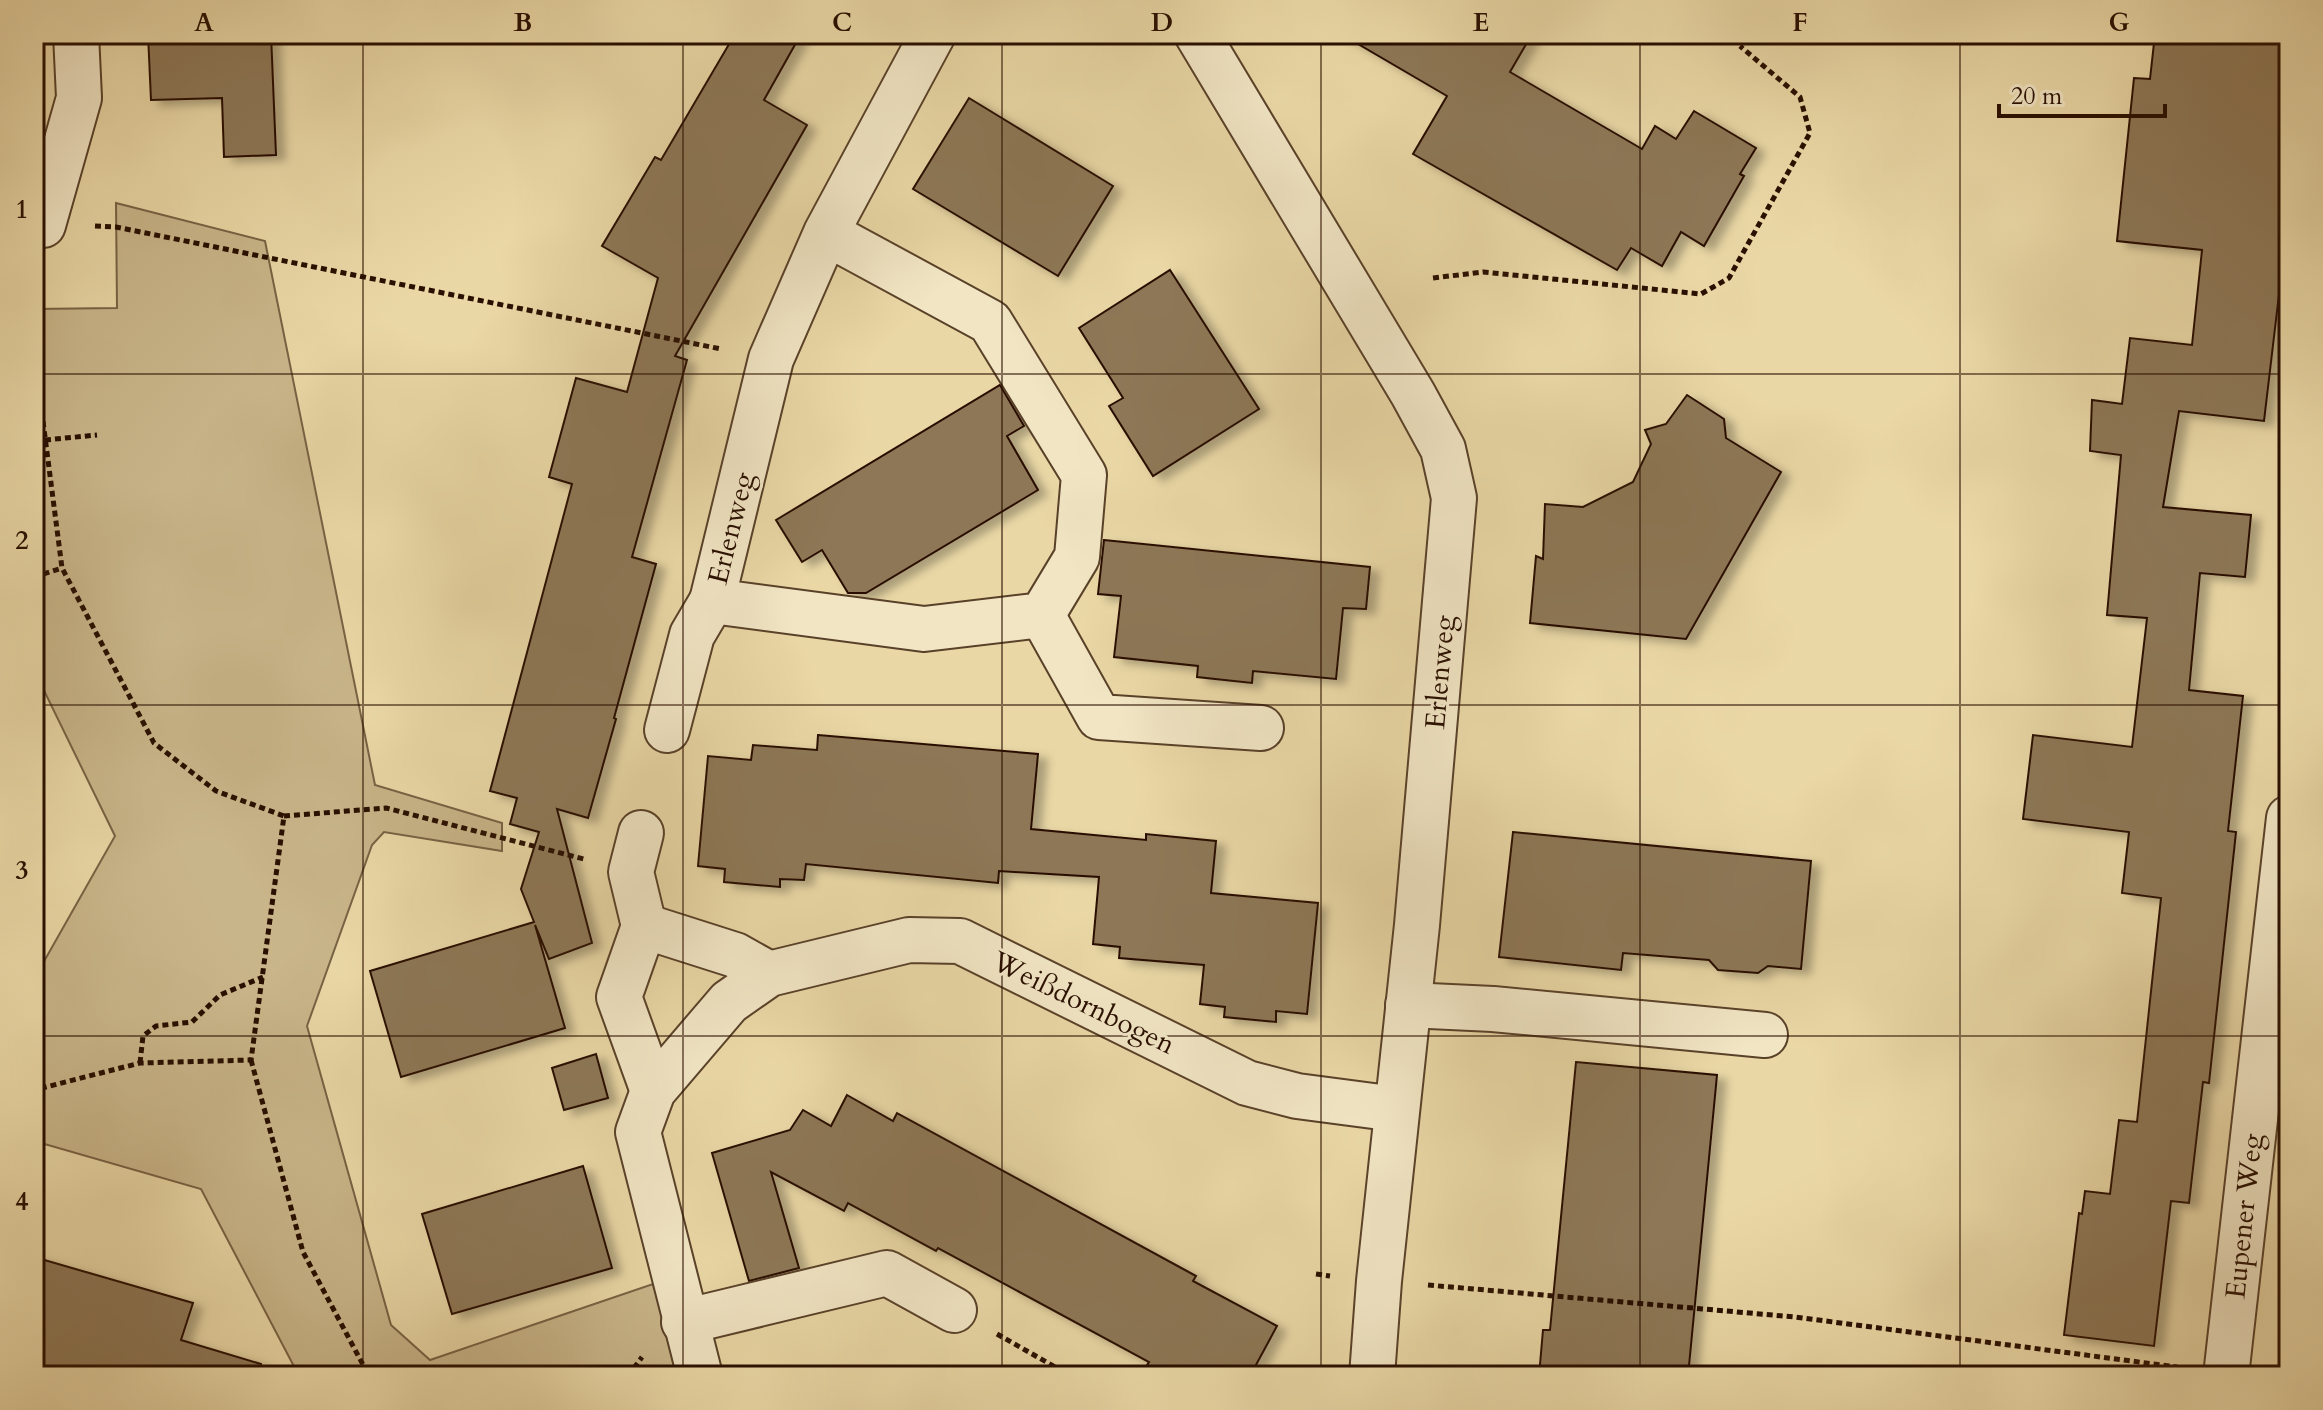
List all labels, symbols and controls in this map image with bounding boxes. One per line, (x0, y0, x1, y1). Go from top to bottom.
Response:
text: A (194, 5, 214, 40)
text: B (514, 5, 532, 40)
text: C (832, 5, 852, 40)
text: D (1151, 5, 1173, 40)
text: E (1473, 5, 1489, 40)
text: F (1792, 5, 1808, 40)
text: G (2108, 5, 2130, 40)
scale bar (1999, 68, 2165, 118)
text: 20 m (2011, 80, 2063, 113)
text: 1 (15, 192, 29, 227)
street label: Erlenweg (699, 468, 763, 588)
text: 2 (15, 523, 29, 558)
street label: Erlenweg (1416, 613, 1464, 731)
text: 3 (15, 853, 29, 888)
street label: Weißdornbogen (985, 942, 1181, 1064)
street label: Eupener Weg (2216, 1131, 2272, 1301)
text: 4 (15, 1184, 29, 1219)

